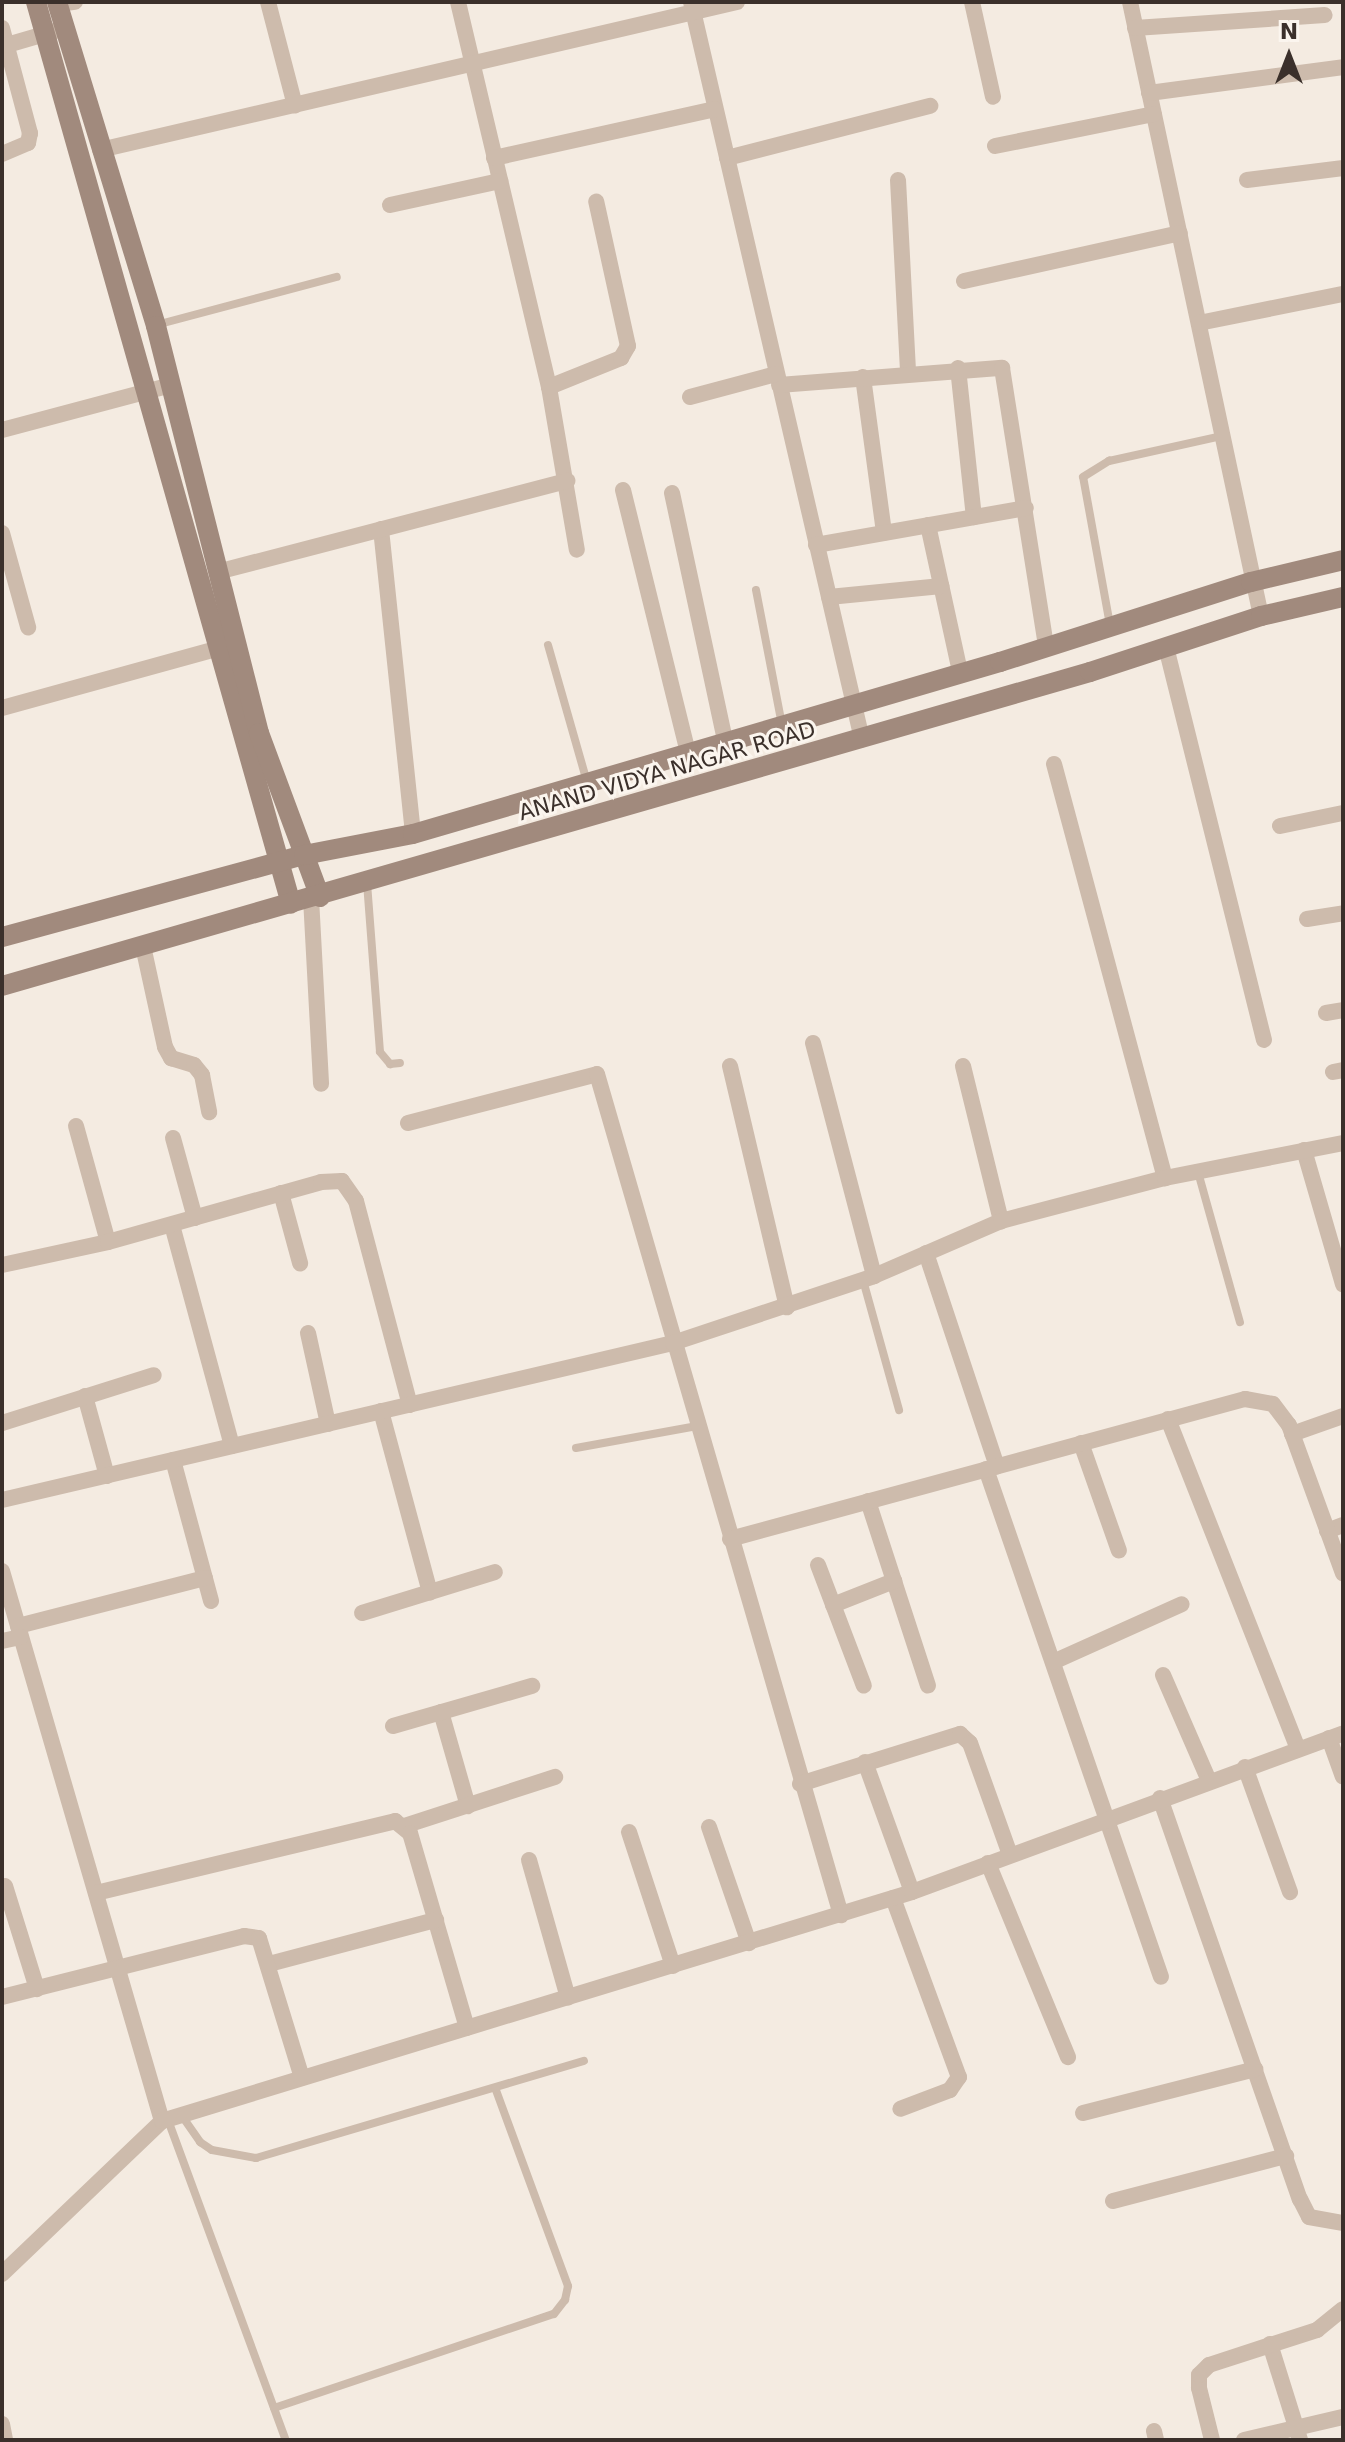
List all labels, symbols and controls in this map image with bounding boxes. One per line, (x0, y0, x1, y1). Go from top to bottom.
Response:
north arrow (1249, 16, 1329, 96)
text: N (1280, 19, 1298, 44)
street label: ANAND VIDYA NAGAR ROAD (515, 716, 819, 826)

